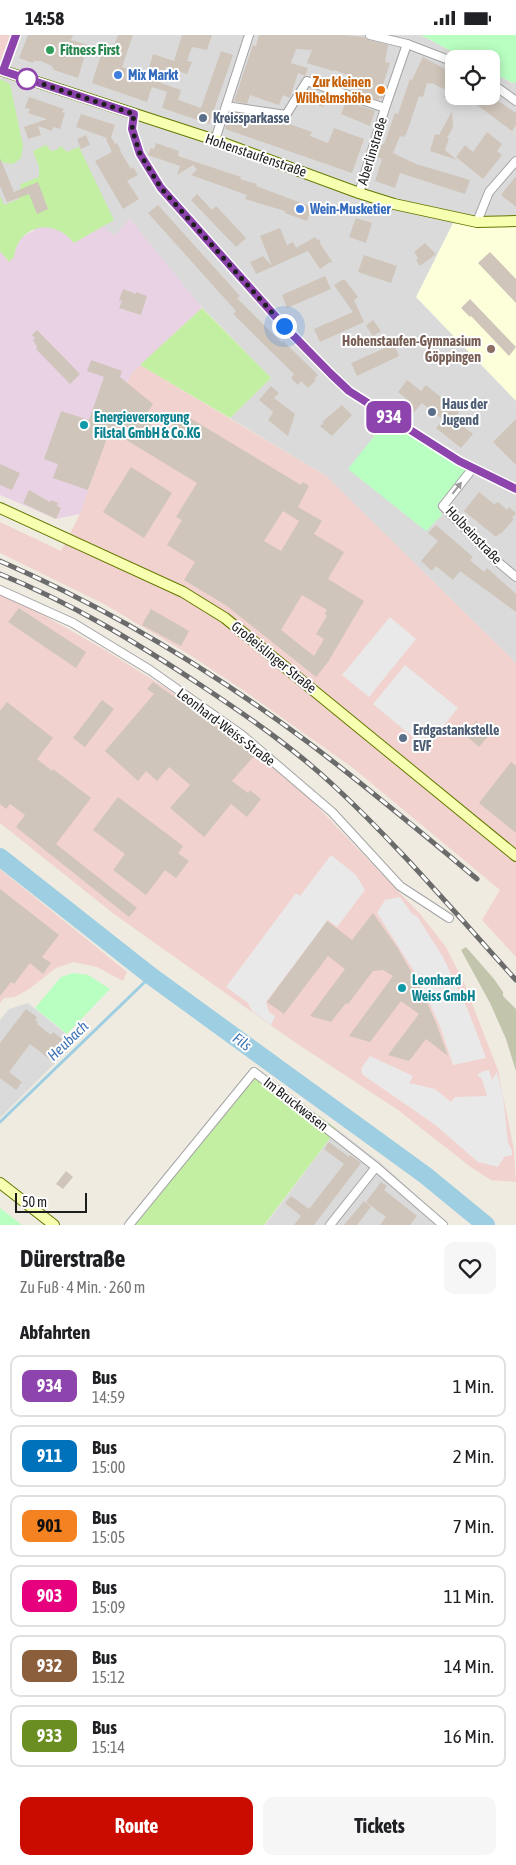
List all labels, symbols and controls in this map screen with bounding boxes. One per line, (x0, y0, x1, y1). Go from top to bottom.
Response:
text: 14:58 (25, 7, 64, 29)
place label: Fitness First (60, 42, 120, 58)
marker: Fitness First (44, 44, 56, 56)
map controls (445, 50, 500, 105)
button: locate (445, 50, 500, 105)
place label: Mix Markt (128, 67, 178, 83)
unlabelled marker (16, 68, 38, 90)
marker: Mix Markt (112, 69, 124, 81)
place label: Zur kleinen Wilhelmshöhe (295, 74, 371, 106)
marker: Zur kleinen Wilhelmshöhe (375, 84, 387, 96)
place label: Kreissparkasse (213, 110, 290, 126)
marker: Kreissparkasse (197, 112, 209, 124)
street label: Aberlinstraße (354, 115, 390, 187)
street label: Hohenstaufenstraße (203, 130, 309, 180)
place label: Wein-Musketier (309, 201, 392, 217)
marker: Wein-Musketier (294, 203, 306, 215)
your location (272, 314, 297, 339)
place label: Hohenstaufen-Gymnasium Göppingen (342, 333, 481, 365)
marker: Hohenstaufen-Gymnasium Göppingen (485, 343, 497, 355)
place label: Haus der Jugend (441, 396, 488, 428)
line badge: 934 (360, 401, 418, 433)
text: 934 (376, 406, 402, 427)
marker: Haus der Jugend (426, 406, 438, 418)
place label: Energieversorgung Filstal GmbH & Co.KG (94, 409, 201, 441)
marker: Energieversorgung Filstal GmbH & Co.KG (78, 419, 90, 431)
one-way arrow (451, 482, 462, 495)
street label: Holbeinstraße (443, 503, 505, 567)
street label: Großeislinger Straße (228, 618, 320, 696)
street label: Leonhard-Weiss-Straße (174, 685, 278, 769)
place label: Erdgastankstelle EVF (413, 722, 499, 754)
marker: Erdgastankstelle EVF (397, 732, 409, 744)
place label: Leonhard Weiss GmbH (411, 972, 475, 1004)
marker: Leonhard Weiss GmbH (396, 982, 408, 994)
water label: Heubach (44, 1017, 91, 1064)
water label: Fils (230, 1029, 255, 1054)
street label: Im Bruckwasen (261, 1074, 331, 1134)
scale bar (15, 1190, 88, 1213)
text: 50 m (22, 1194, 47, 1210)
button: heart (444, 1242, 496, 1294)
text: Dürerstraße (20, 1245, 125, 1272)
text: Zu Fuß · 4 Min. · 260 m (20, 1278, 145, 1296)
text: Abfahrten (20, 1321, 90, 1343)
text: Bus (92, 1366, 117, 1388)
text: 934 (37, 1375, 62, 1396)
text: 1 Min. (453, 1375, 494, 1397)
text: 14:59 (92, 1388, 125, 1406)
text: Bus (92, 1436, 117, 1458)
text: 911 (37, 1445, 62, 1466)
text: 2 Min. (453, 1445, 494, 1467)
text: 15:00 (92, 1458, 125, 1476)
text: Bus (92, 1506, 117, 1528)
text: 901 (37, 1515, 62, 1536)
text: 7 Min. (453, 1515, 494, 1537)
text: 15:05 (92, 1528, 125, 1546)
text: Bus (92, 1576, 117, 1598)
text: 903 (37, 1585, 62, 1606)
text: 11 Min. (444, 1585, 494, 1607)
text: 15:09 (92, 1598, 125, 1616)
text: Bus (92, 1646, 117, 1668)
text: 932 (37, 1655, 62, 1676)
text: 14 Min. (444, 1655, 494, 1677)
text: 15:12 (92, 1668, 125, 1686)
text: Bus (92, 1716, 117, 1738)
text: 933 (37, 1725, 62, 1746)
text: 16 Min. (444, 1725, 494, 1747)
text: 15:14 (92, 1738, 125, 1756)
button: Route (20, 1797, 253, 1855)
button: Tickets (263, 1797, 496, 1855)

